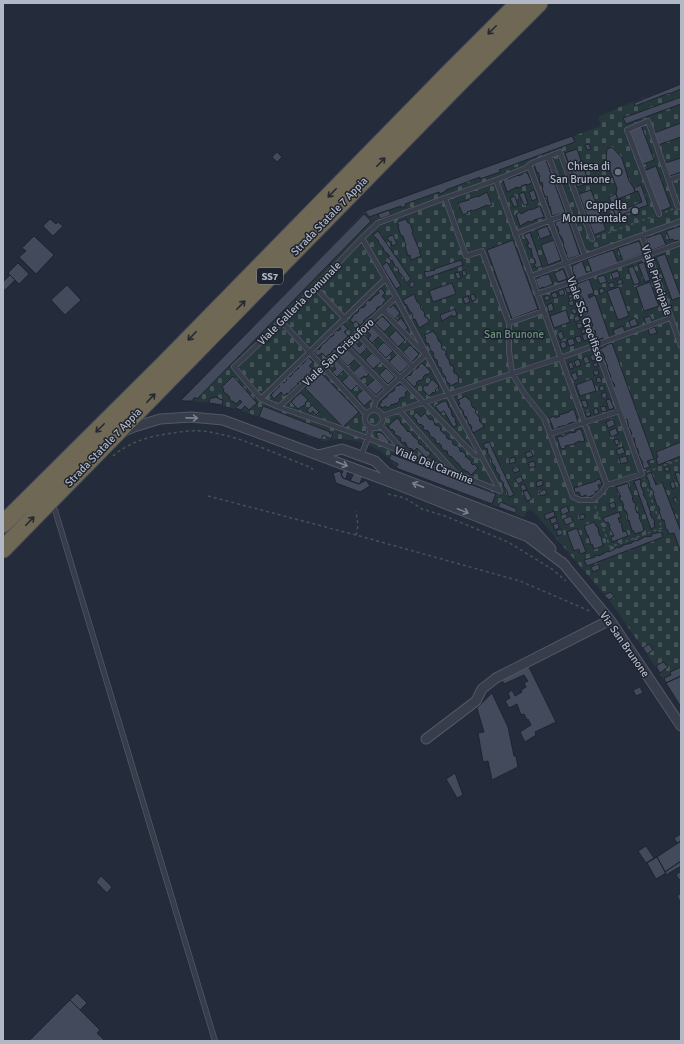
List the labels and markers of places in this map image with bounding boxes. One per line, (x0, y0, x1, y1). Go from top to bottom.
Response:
place label: Chiesa di San Brunone (550, 160, 610, 186)
marker: Chiesa di San Brunone (613, 167, 623, 177)
place label: Cappella Monumentale (562, 199, 627, 225)
marker: Cappella Monumentale (630, 206, 640, 216)

